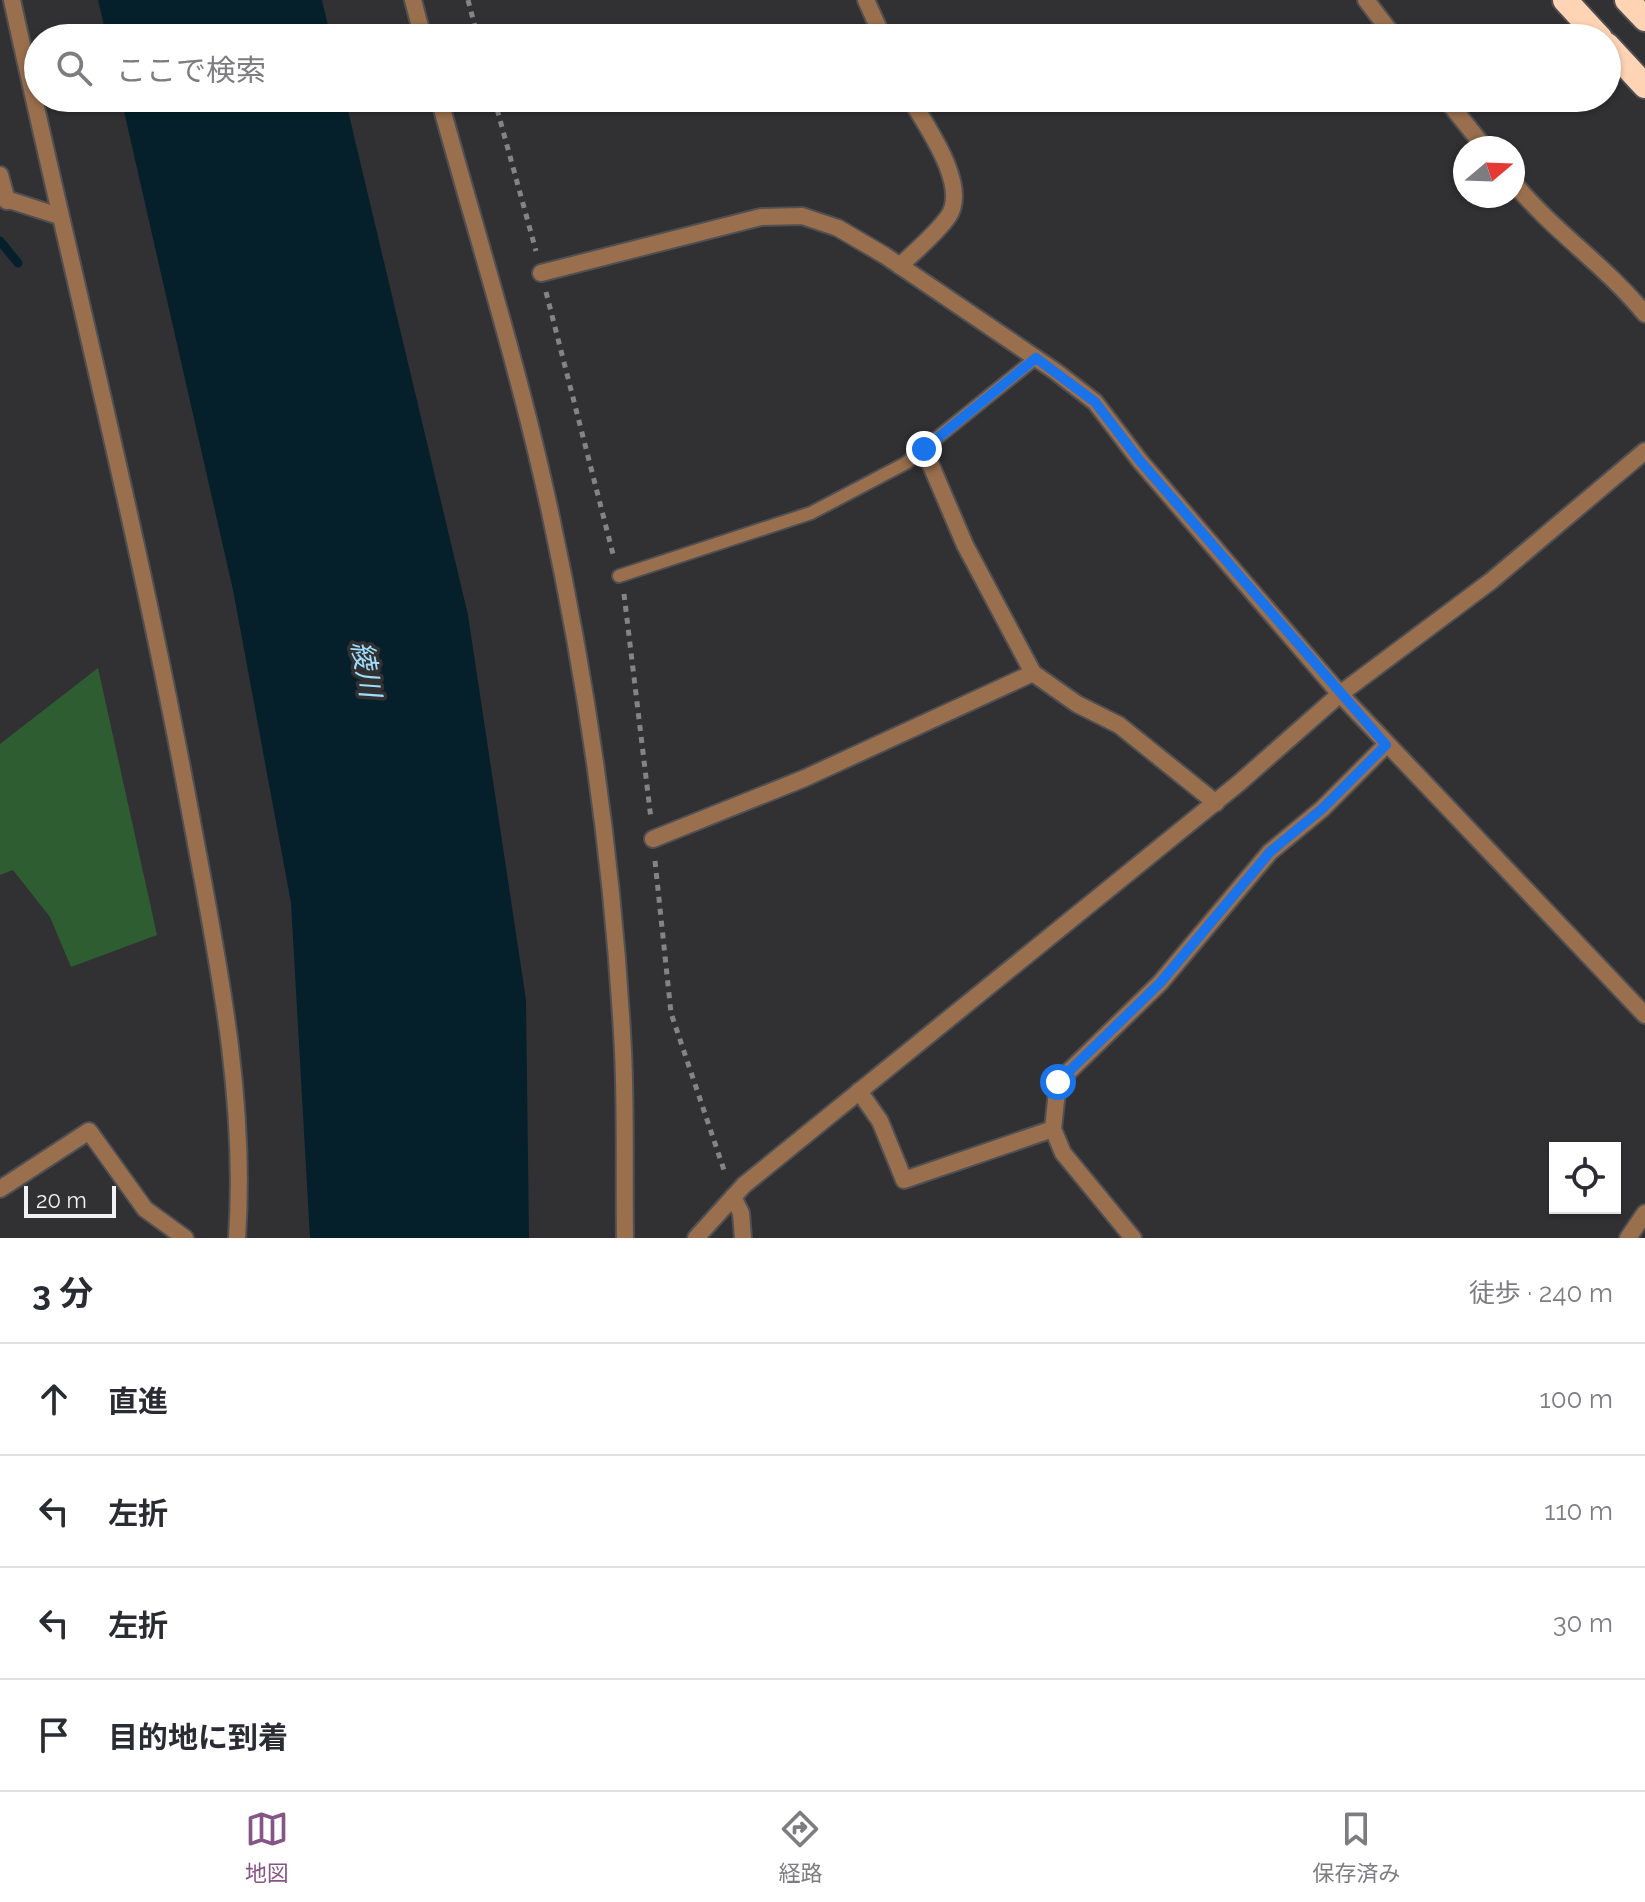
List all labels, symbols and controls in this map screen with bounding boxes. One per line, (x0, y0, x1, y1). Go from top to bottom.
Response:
search box (24, 24, 1621, 112)
icon: search (52, 46, 96, 90)
text: ここで検索 (116, 53, 266, 88)
north arrow (1453, 136, 1525, 208)
route end (906, 431, 942, 467)
water label: 綾川 (345, 639, 388, 702)
route start (1040, 1064, 1076, 1100)
map controls (1549, 1142, 1621, 1214)
button: locate (1549, 1142, 1621, 1214)
scale bar (24, 1182, 116, 1218)
text: 20 m (36, 1187, 87, 1213)
text: 3 分 (32, 1273, 93, 1313)
text: 徒歩 · 240 m (1469, 1278, 1613, 1308)
icon: ahead (32, 1377, 76, 1421)
text: 直進 (108, 1384, 168, 1419)
text: 100 m (1540, 1384, 1613, 1414)
icon: left (32, 1489, 76, 1533)
text: 左折 (108, 1496, 168, 1531)
text: 110 m (1544, 1496, 1613, 1526)
icon: left (32, 1601, 76, 1645)
text: 左折 (108, 1608, 168, 1643)
text: 30 m (1553, 1608, 1613, 1638)
icon: arrive (32, 1713, 76, 1757)
text: 目的地に到着 (108, 1720, 288, 1755)
tab: 地図 (245, 1807, 289, 1887)
tab: 経路 (778, 1807, 822, 1887)
tab: 保存済み (1312, 1807, 1400, 1887)

